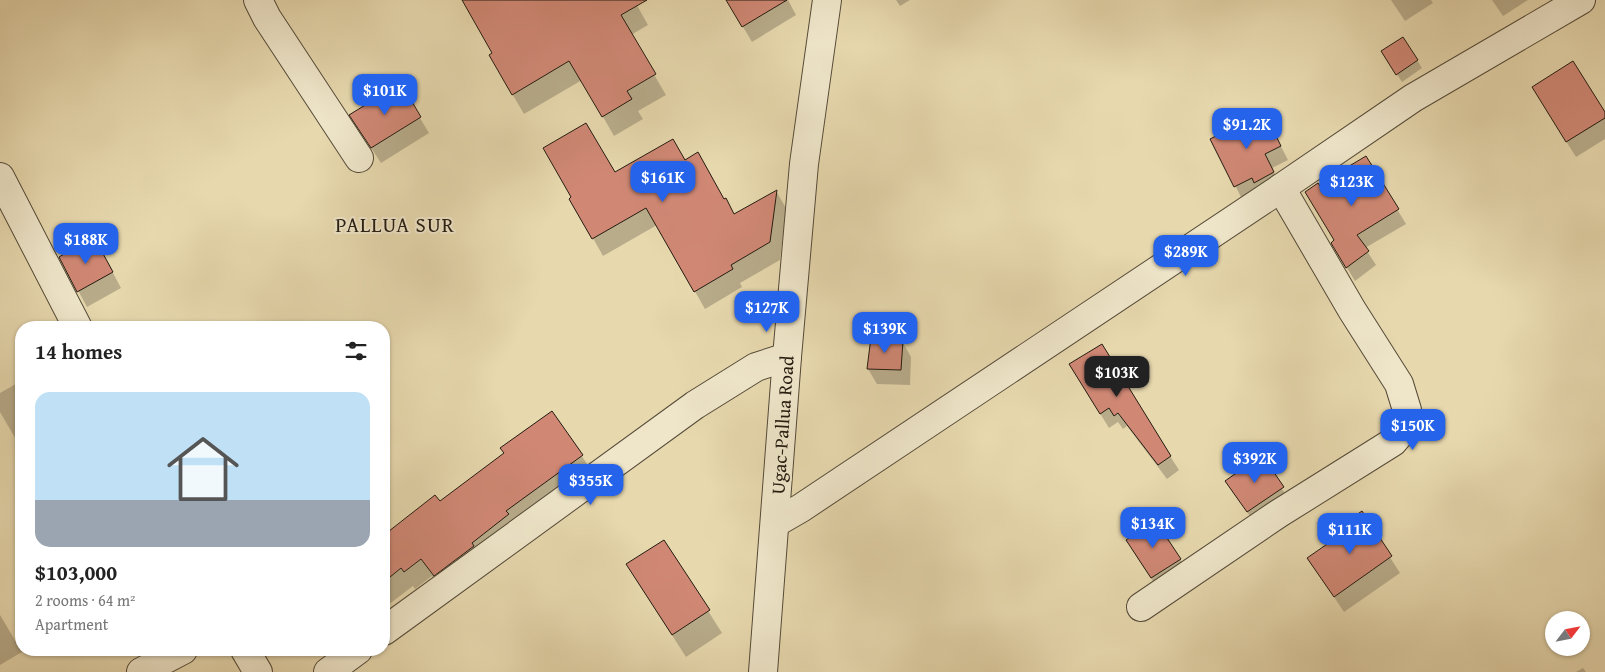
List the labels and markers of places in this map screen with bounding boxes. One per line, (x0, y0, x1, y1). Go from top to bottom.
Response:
pin: $101K (350, 74, 420, 116)
pin: $91.2K (1206, 108, 1288, 150)
pin: $161K (628, 160, 698, 203)
pin: $123K (1317, 164, 1387, 207)
pin: $188K (51, 222, 121, 265)
pin: $289K (1151, 234, 1221, 277)
pin: $127K (732, 290, 802, 333)
pin: $139K (850, 312, 920, 354)
pin: $103K (1082, 356, 1152, 398)
pin: $150K (1378, 408, 1448, 451)
pin: $392K (1220, 442, 1290, 484)
pin: $355K (556, 464, 626, 506)
pin: $134K (1118, 506, 1188, 549)
pin: $111K (1315, 512, 1385, 555)

